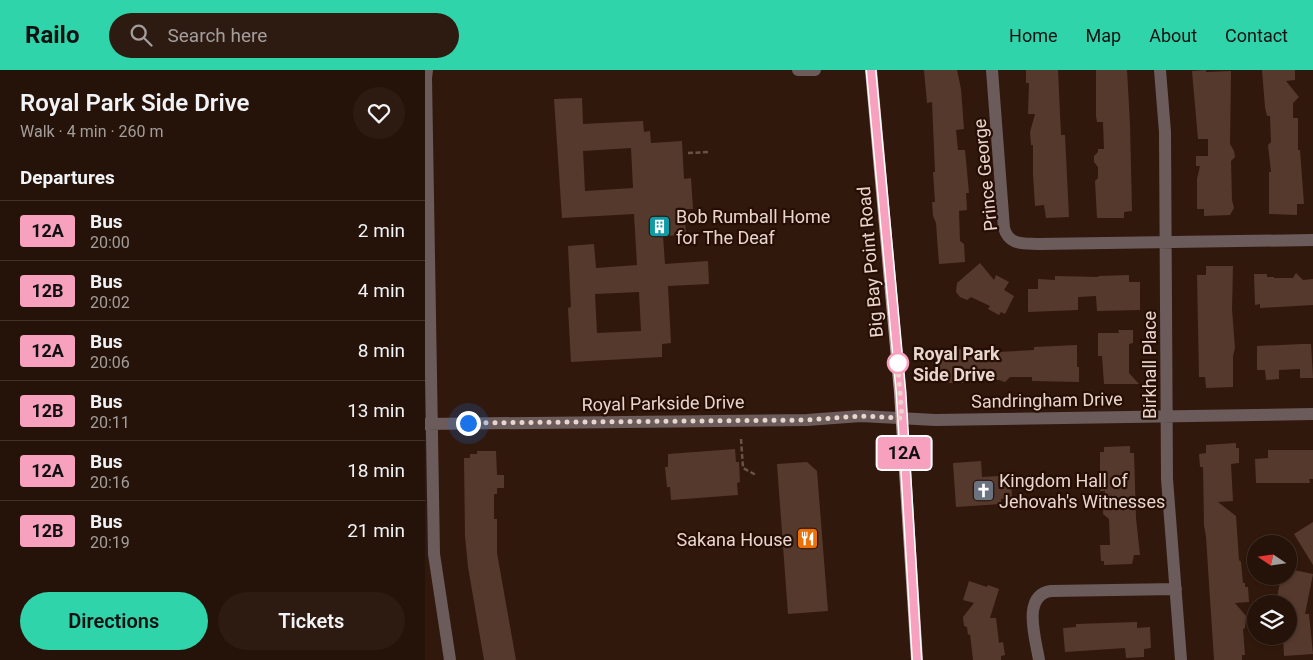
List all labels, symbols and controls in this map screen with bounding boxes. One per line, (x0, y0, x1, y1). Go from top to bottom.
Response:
search box (109, 13, 459, 58)
text: Railo (25, 21, 79, 49)
icon: search (127, 21, 155, 49)
text: Search here (167, 24, 267, 47)
text: Home (1009, 25, 1058, 46)
text: Map (1086, 25, 1121, 46)
text: About (1149, 25, 1197, 46)
text: Contact (1225, 25, 1288, 46)
button: heart (353, 87, 405, 139)
text: Royal Park Side Drive (20, 89, 249, 117)
street label: Prince George (969, 118, 1001, 232)
text: Walk · 4 min · 260 m (20, 122, 164, 141)
text: Departures (20, 166, 115, 189)
street label: Big Bay Point Road (853, 186, 887, 338)
place label: Bob Rumball Home for The Deaf (676, 206, 830, 248)
text: Bus (90, 210, 123, 233)
building icon: Bob Rumball Home for The Deaf (648, 214, 672, 238)
text: 2 min (358, 219, 405, 242)
text: 12A (31, 220, 64, 241)
text: 20:00 (90, 233, 130, 252)
text: Bus (90, 270, 123, 293)
text: 4 min (358, 279, 405, 302)
text: 12B (31, 280, 64, 301)
text: 20:02 (90, 293, 130, 312)
street label: Birkhall Place (1139, 311, 1160, 419)
text: Bus (90, 330, 123, 353)
text: 8 min (358, 339, 405, 362)
text: 12A (31, 340, 64, 361)
place label: Royal Park Side Drive (913, 343, 1000, 385)
marker: Royal Park Side Drive (887, 352, 909, 374)
text: 20:06 (90, 353, 130, 372)
street label: Sandringham Drive (971, 388, 1123, 412)
text: Bus (90, 390, 123, 413)
street label: Royal Parkside Drive (581, 391, 745, 415)
text: 13 min (347, 399, 405, 422)
text: 12B (31, 400, 64, 421)
your location (456, 411, 481, 436)
text: 20:11 (90, 413, 130, 432)
line badge: 12A (875, 437, 933, 469)
text: 12A (888, 442, 920, 463)
text: Bus (90, 450, 123, 473)
text: 18 min (347, 459, 405, 482)
text: 12A (31, 460, 64, 481)
place label: Kingdom Hall of Jehovah's Witnesses (999, 470, 1165, 512)
text: 20:16 (90, 473, 130, 492)
church icon: Kingdom Hall of Jehovah's Witnesses (971, 478, 995, 502)
text: Bus (90, 510, 123, 533)
text: 21 min (347, 519, 405, 542)
text: 12B (31, 520, 64, 541)
restaurant icon: Sakana House (796, 527, 820, 551)
place label: Sakana House (677, 529, 792, 550)
text: 20:19 (90, 533, 130, 552)
north arrow (1247, 535, 1297, 585)
map controls (1247, 535, 1297, 645)
button: Directions (20, 592, 208, 650)
button: Tickets (218, 592, 405, 650)
button: layers (1247, 595, 1297, 645)

